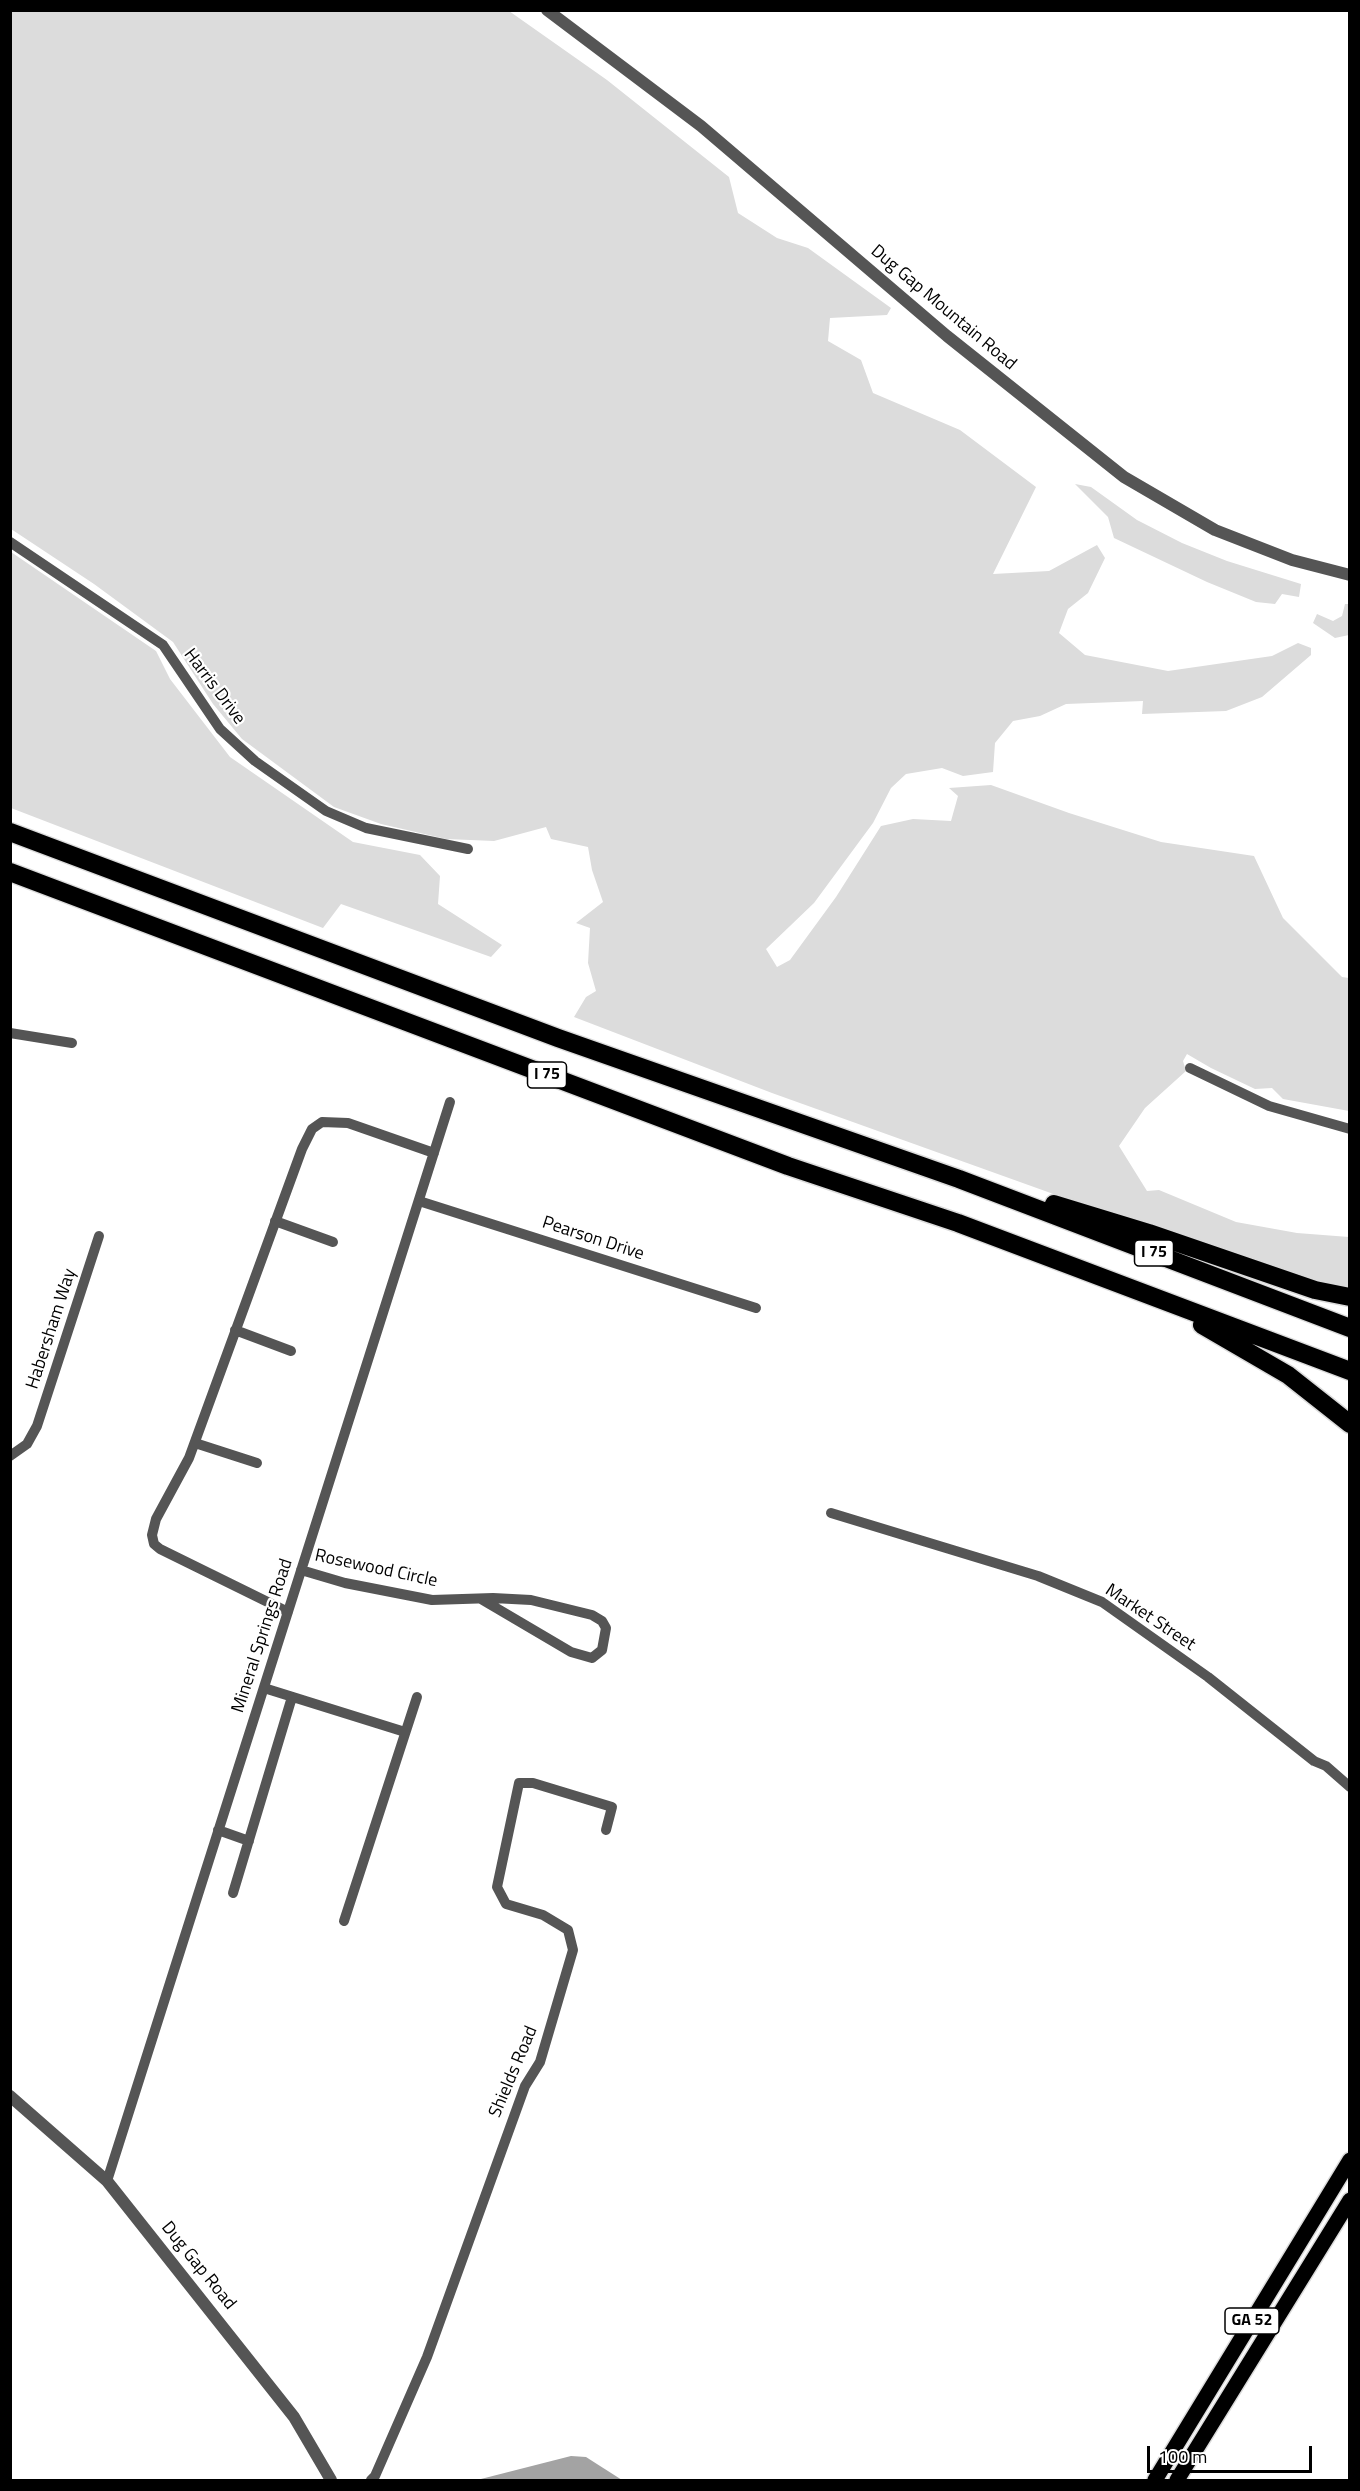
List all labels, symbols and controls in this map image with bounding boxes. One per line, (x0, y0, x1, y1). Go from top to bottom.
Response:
street label: Dug Gap Mountain Road (866, 241, 1020, 375)
street label: Harris Drive (179, 645, 249, 729)
road number: I 75 (528, 1062, 566, 1088)
street label: Pearson Drive (539, 1212, 647, 1266)
road number: I 75 (1134, 1240, 1174, 1266)
street label: Habersham Way (22, 1266, 82, 1392)
street label: Rosewood Circle (313, 1545, 439, 1593)
street label: Mineral Springs Road (228, 1556, 298, 1716)
street label: Market Street (1101, 1580, 1199, 1656)
street label: Shields Road (485, 2023, 543, 2121)
street label: Dug Gap Road (156, 2218, 240, 2314)
road number: GA 52 (1225, 2308, 1279, 2334)
scale bar (1150, 2434, 1315, 2472)
text: 100 m (1158, 2443, 1207, 2470)

